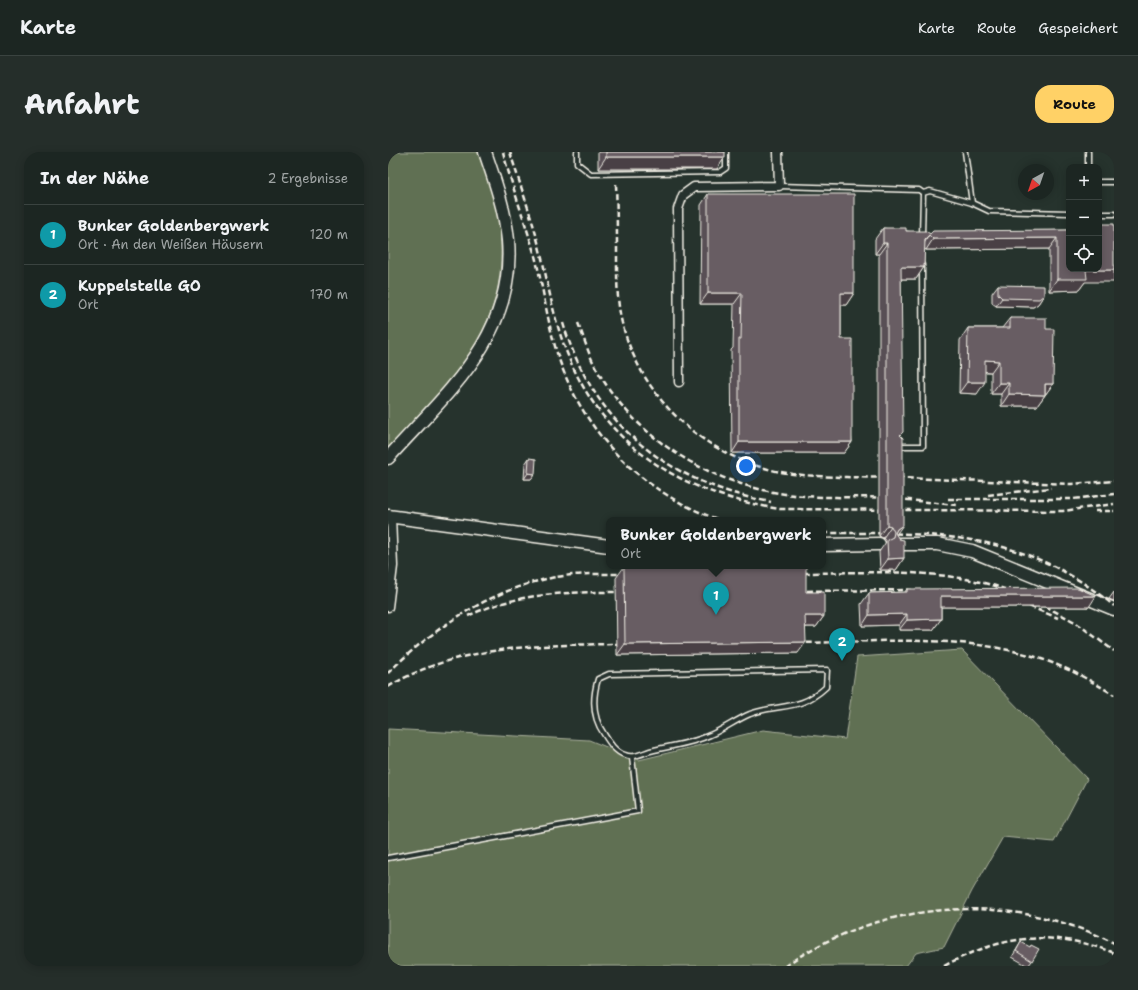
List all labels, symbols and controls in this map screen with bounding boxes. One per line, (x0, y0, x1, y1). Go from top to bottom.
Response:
text: Karte (20, 15, 76, 40)
text: Karte (918, 19, 955, 37)
text: Route (977, 19, 1016, 37)
text: Gespeichert (1038, 19, 1118, 37)
text: Anfahrt (24, 85, 140, 123)
button: Route (1035, 85, 1114, 123)
north arrow (1018, 164, 1054, 200)
map controls (1066, 164, 1102, 272)
button: + (1066, 164, 1102, 200)
text: In der Nähe (40, 167, 149, 189)
text: 2 Ergebnisse (268, 170, 348, 187)
button: − (1066, 200, 1102, 236)
text: Bunker Goldenbergwerk (78, 216, 269, 236)
text: 1 (50, 226, 56, 243)
text: 120 m (310, 226, 348, 243)
text: Ort · An den Weißen Häusern (78, 236, 263, 253)
button: locate (1066, 236, 1102, 272)
text: Kuppelstelle GO (78, 276, 201, 296)
text: 2 (48, 286, 58, 303)
text: 170 m (310, 286, 348, 303)
text: Ort (78, 296, 99, 313)
your location (736, 456, 756, 476)
popup (606, 517, 826, 569)
text: Bunker Goldenbergwerk (620, 525, 812, 545)
text: Ort (620, 545, 641, 562)
pin: 1 (703, 582, 729, 615)
pin: 2 (829, 628, 855, 661)

